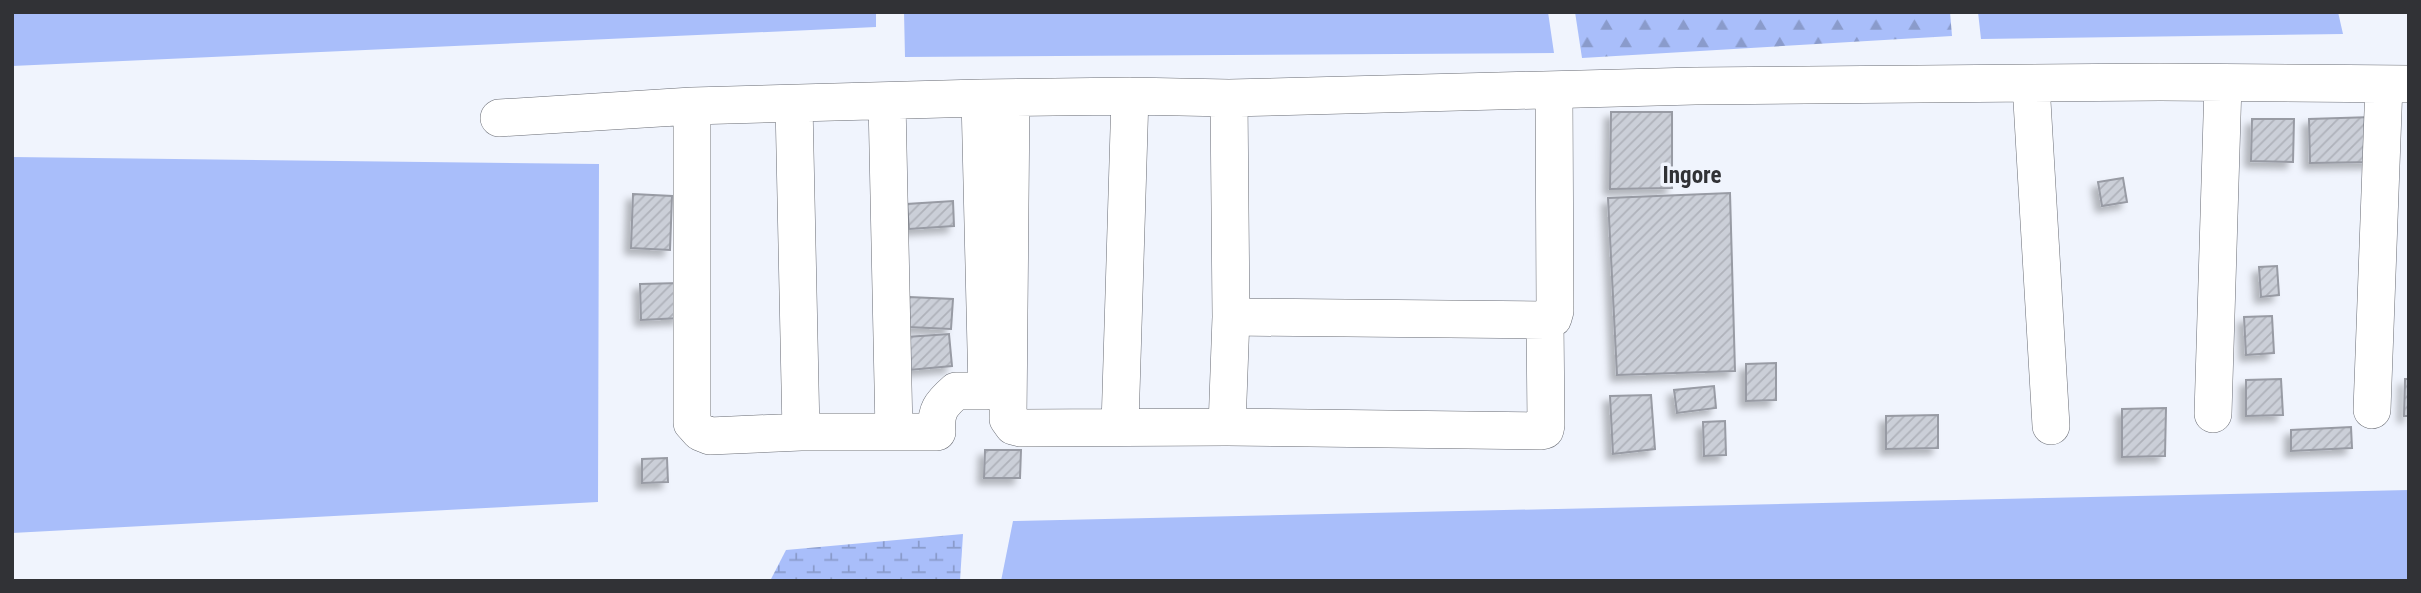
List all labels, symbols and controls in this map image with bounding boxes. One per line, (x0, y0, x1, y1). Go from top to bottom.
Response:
district label: Ingore (1663, 162, 1721, 189)

